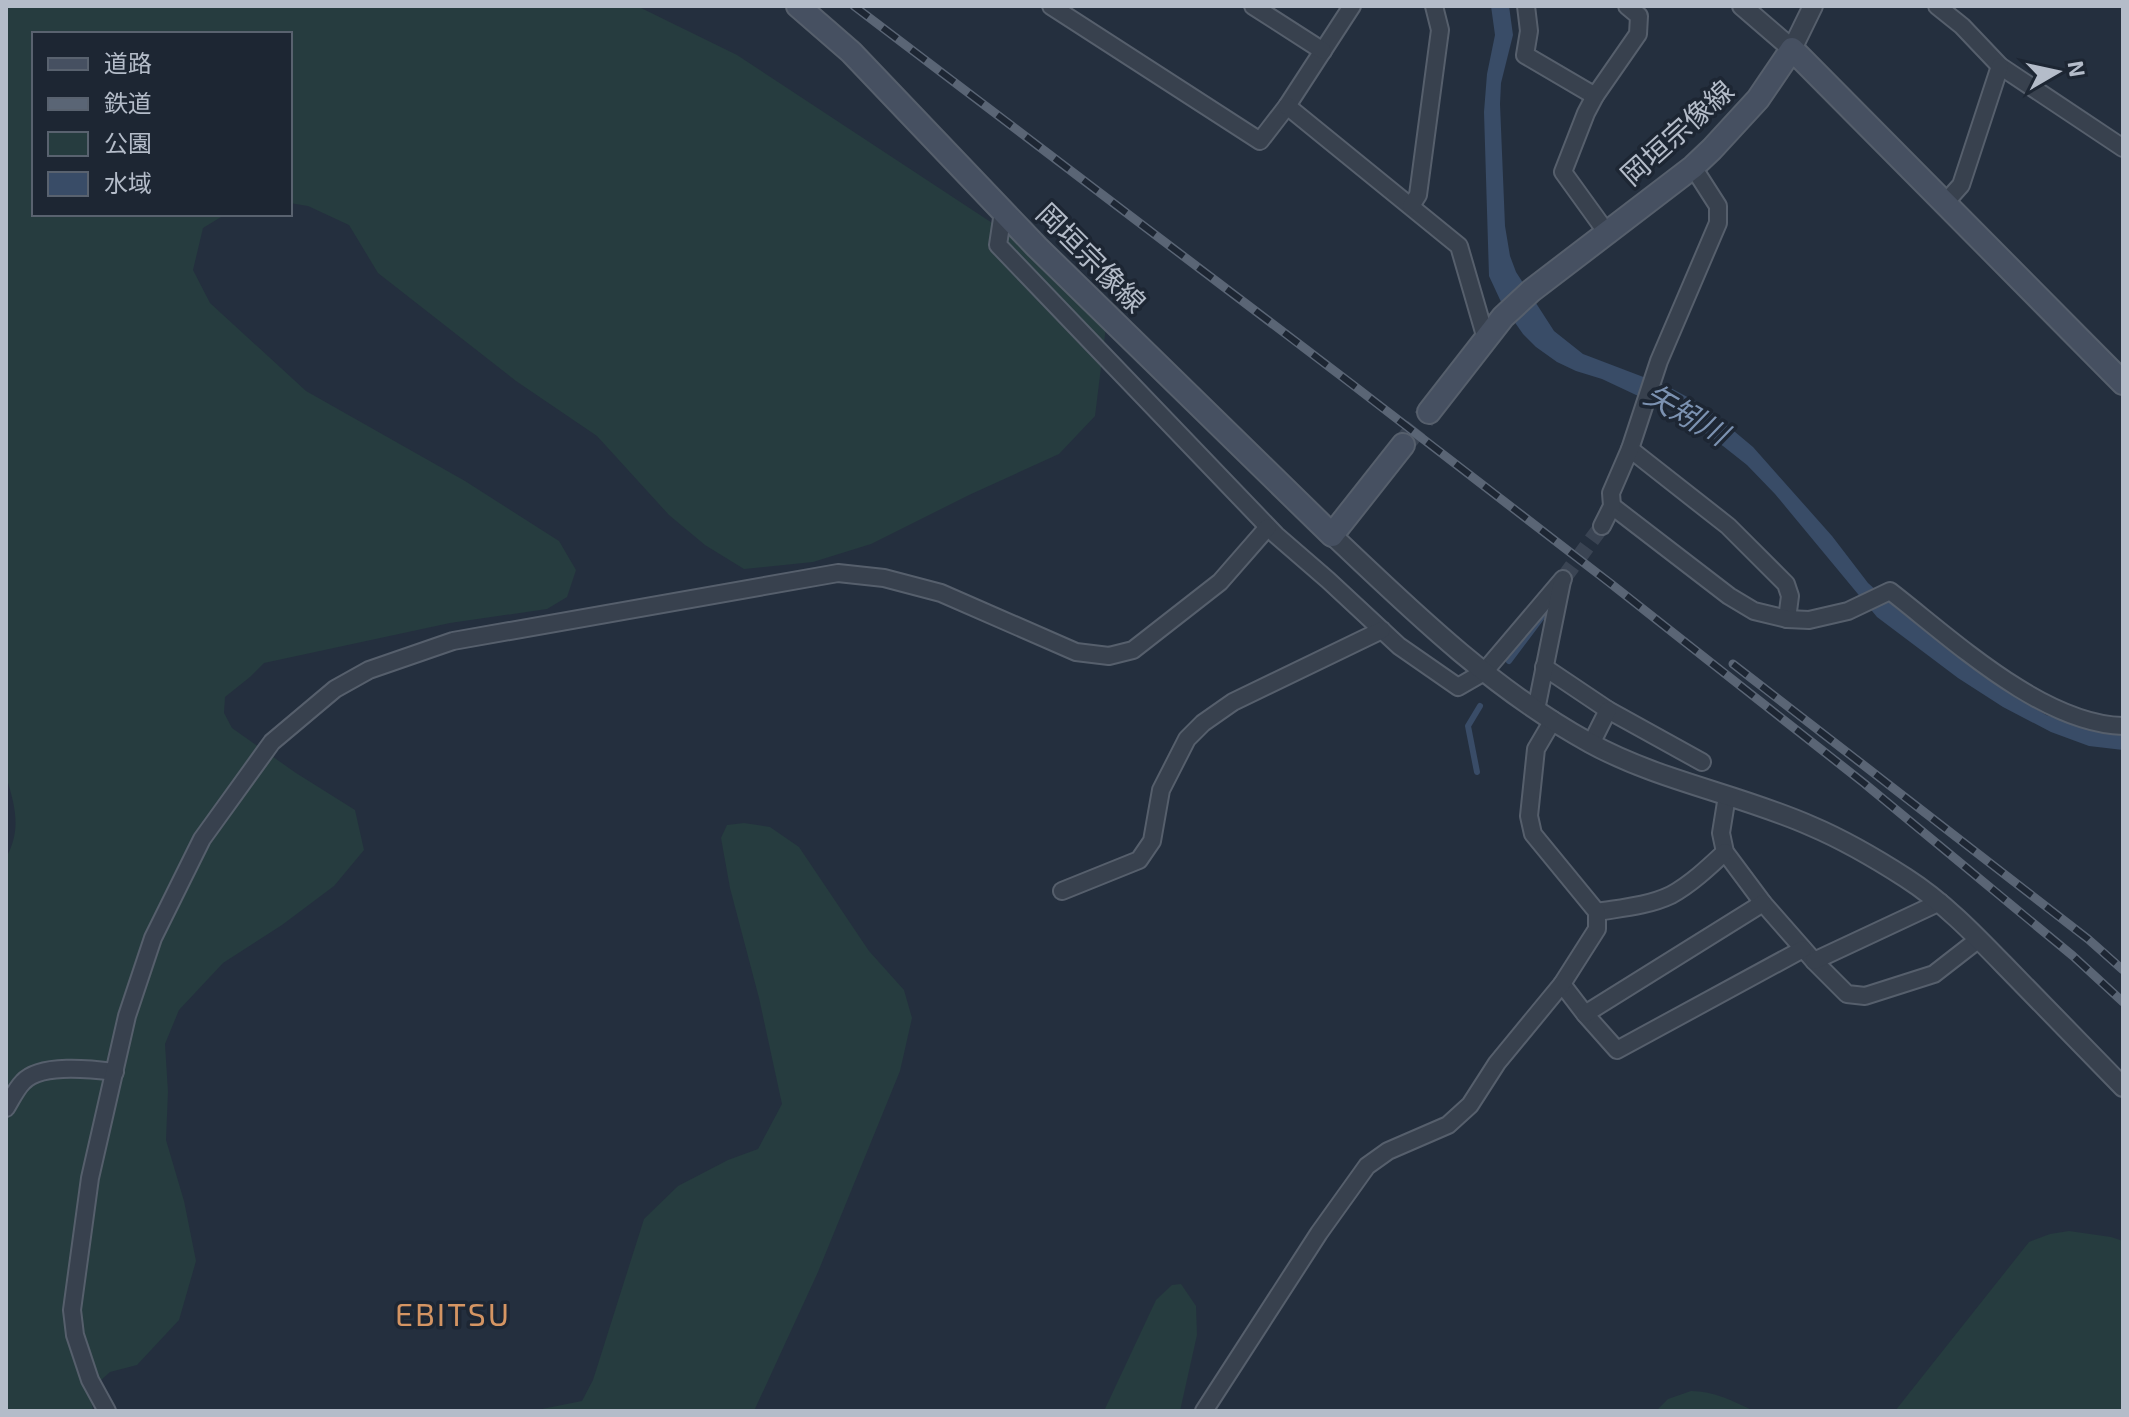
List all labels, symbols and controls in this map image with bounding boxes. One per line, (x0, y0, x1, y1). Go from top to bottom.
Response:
legend (32, 32, 292, 216)
north arrow (2017, 32, 2097, 112)
text: 道路 (104, 48, 152, 77)
text: N (2064, 59, 2092, 79)
street label: 岡垣宗像線 (1613, 73, 1740, 192)
text: 鉄道 (104, 88, 152, 117)
text: 公園 (104, 128, 152, 157)
text: 水域 (104, 168, 152, 197)
street label: 岡垣宗像線 (1030, 196, 1153, 319)
water label: 矢矧川 (1639, 375, 1738, 453)
district label: EBITSU (395, 1294, 511, 1332)

